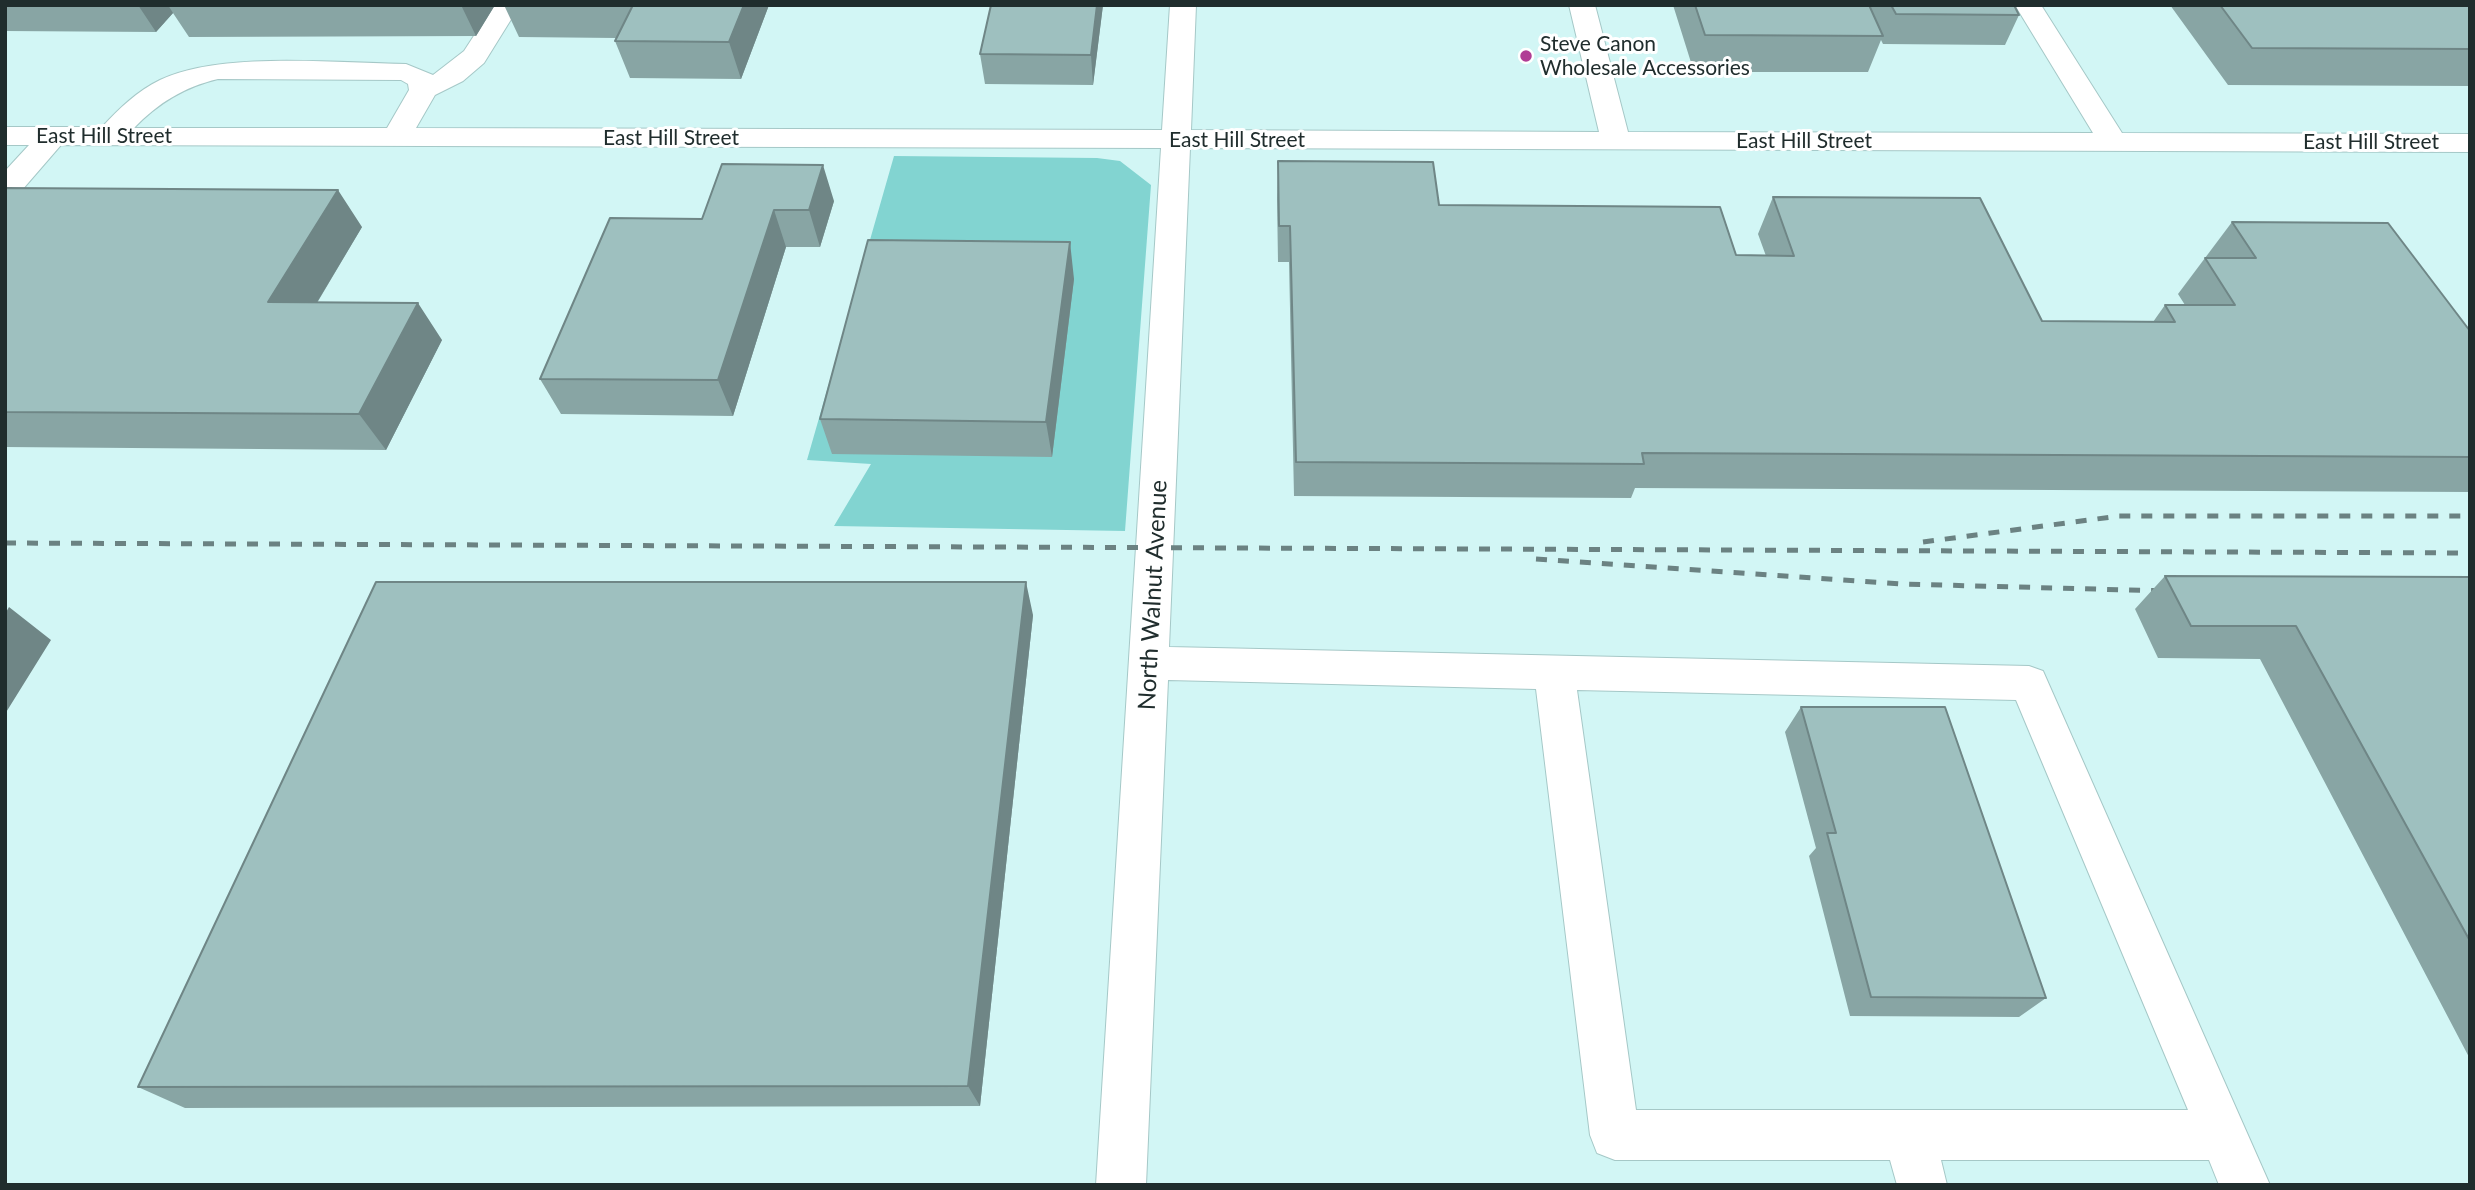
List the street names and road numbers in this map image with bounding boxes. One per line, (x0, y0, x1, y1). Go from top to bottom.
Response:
street label: East Hill Street (36, 123, 172, 149)
street label: East Hill Street (603, 125, 739, 151)
street label: East Hill Street (1169, 127, 1305, 153)
street label: East Hill Street (1736, 128, 1872, 154)
street label: East Hill Street (2303, 129, 2439, 155)
street label: North Walnut Avenue (1133, 479, 1173, 711)

